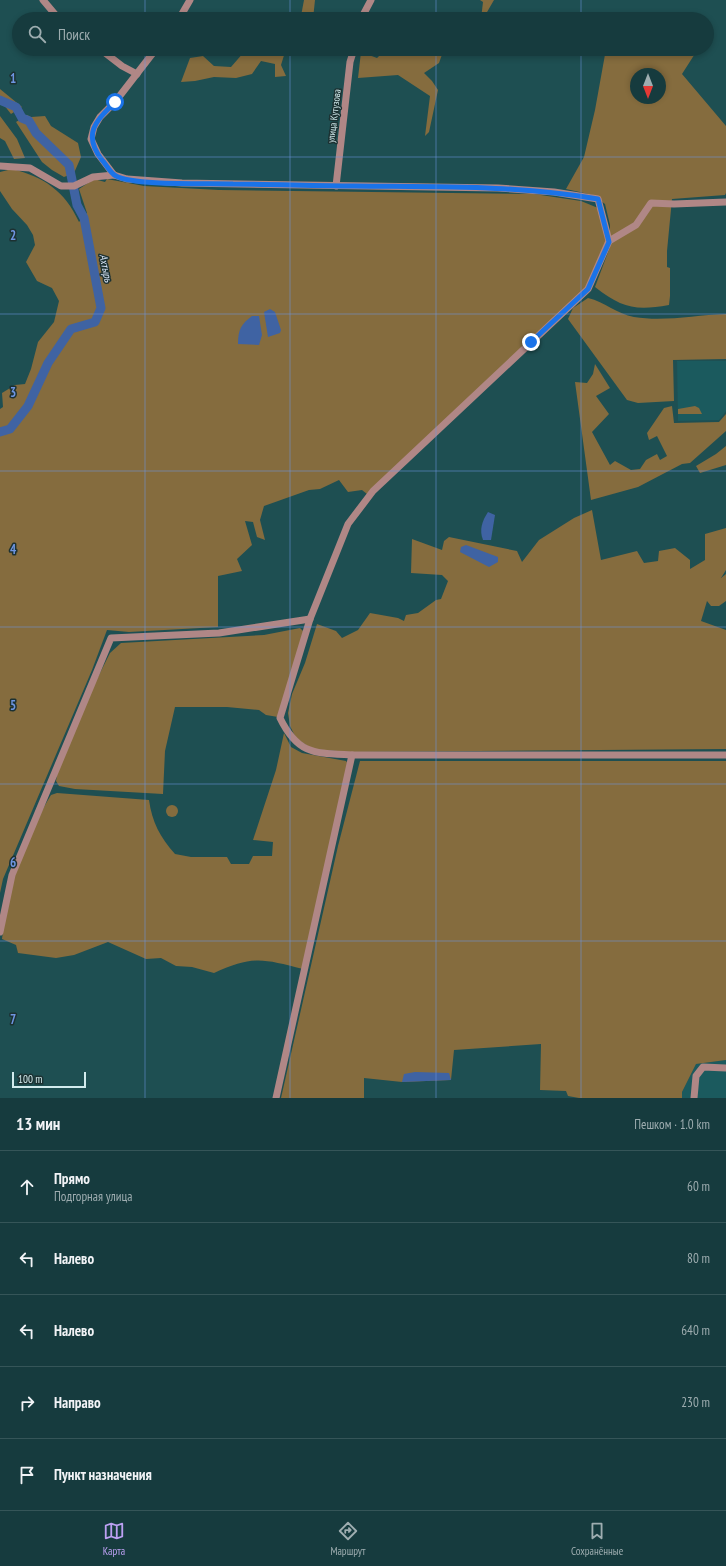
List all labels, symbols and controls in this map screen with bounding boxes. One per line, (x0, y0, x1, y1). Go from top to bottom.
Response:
search box (12, 12, 714, 56)
icon: search (26, 23, 48, 45)
text: Поиск (58, 25, 90, 44)
north arrow (630, 68, 666, 104)
text: 1 (10, 70, 16, 87)
street label: улица Кутузова (324, 88, 344, 144)
route start (106, 93, 124, 111)
text: 2 (10, 227, 16, 244)
water label: Ахтырь (96, 253, 116, 284)
route end (522, 333, 540, 351)
text: 3 (10, 384, 16, 401)
text: 4 (10, 541, 17, 558)
text: 5 (10, 697, 16, 714)
text: 6 (10, 854, 16, 871)
text: 7 (10, 1011, 16, 1028)
scale bar (12, 1070, 86, 1089)
text: 100 m (18, 1072, 42, 1086)
text: 13 мин (16, 1113, 60, 1135)
text: Пешком · 1.0 km (634, 1116, 710, 1133)
text: Прямо (54, 1169, 90, 1188)
icon: ahead (16, 1176, 38, 1198)
text: 60 m (687, 1178, 710, 1195)
text: Подгорная улица (54, 1188, 132, 1205)
icon: left (16, 1248, 38, 1270)
text: Налево (54, 1249, 94, 1268)
text: 80 m (687, 1250, 710, 1267)
icon: left (16, 1320, 38, 1342)
text: Налево (54, 1321, 94, 1340)
text: 640 m (681, 1322, 710, 1339)
icon: right (16, 1392, 38, 1414)
text: Направо (54, 1393, 101, 1412)
text: 230 m (681, 1394, 710, 1411)
icon: arrive (16, 1464, 38, 1486)
text: Пункт назначения (54, 1465, 152, 1484)
tab: Карта (103, 1520, 125, 1558)
tab: Маршрут (330, 1520, 366, 1558)
tab: Сохранённые (571, 1520, 623, 1558)

